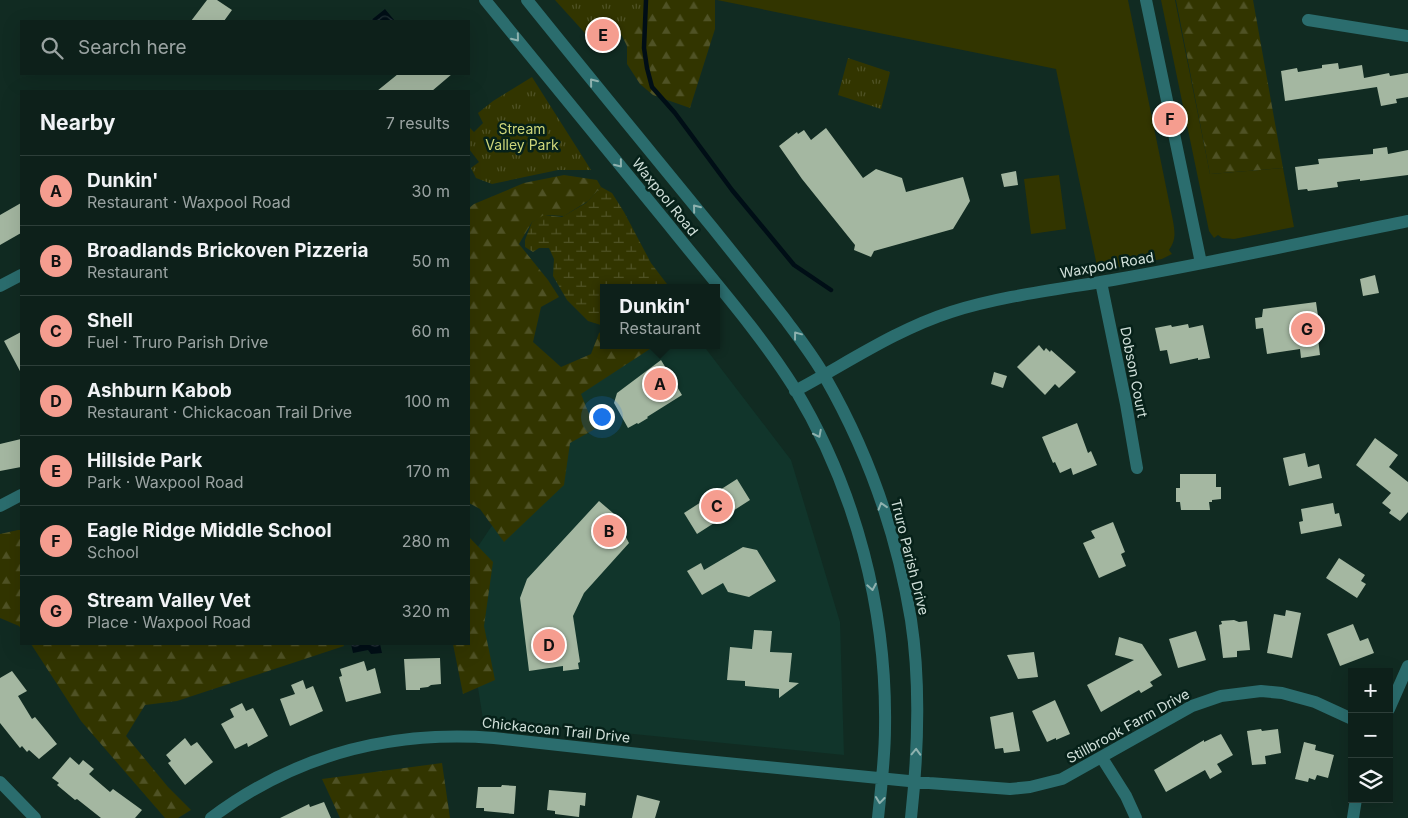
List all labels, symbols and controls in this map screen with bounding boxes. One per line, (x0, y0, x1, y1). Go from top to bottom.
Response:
pin: E (587, 16, 619, 54)
search box (20, 20, 470, 75)
one-way arrow (511, 32, 519, 41)
icon: search (38, 34, 66, 62)
text: Search here (78, 36, 187, 59)
one-way arrow (590, 78, 599, 87)
pin: F (1154, 100, 1186, 138)
text: Nearby (40, 110, 115, 135)
text: 7 results (386, 113, 450, 133)
park label: Stream Valley Park (485, 120, 559, 153)
street label: Waxpool Road (629, 154, 702, 239)
one-way arrow (613, 158, 621, 167)
text: Dunkin' (87, 169, 158, 192)
text: A (50, 181, 62, 201)
text: 30 m (412, 181, 450, 201)
text: Restaurant · Waxpool Road (87, 192, 291, 212)
one-way arrow (693, 204, 702, 213)
text: Broadlands Brickoven Pizzeria (87, 239, 368, 262)
street label: Waxpool Road (1059, 248, 1155, 281)
text: B (51, 251, 61, 271)
text: 50 m (412, 251, 450, 271)
text: Restaurant (87, 262, 168, 282)
popup (600, 284, 720, 349)
text: Dunkin' (619, 295, 691, 318)
text: Shell (87, 309, 133, 332)
pin: G (1291, 310, 1323, 348)
text: Restaurant (619, 318, 701, 338)
text: C (50, 321, 62, 341)
text: 60 m (411, 321, 450, 341)
street label: Dobson Court (1117, 325, 1152, 419)
one-way arrow (794, 331, 803, 341)
text: Fuel · Truro Parish Drive (87, 332, 268, 352)
pin: A (644, 365, 676, 403)
text: Ashburn Kabob (87, 379, 232, 402)
text: D (50, 391, 62, 411)
text: 100 m (405, 391, 450, 411)
text: Restaurant · Chickacoan Trail Drive (87, 402, 352, 422)
your location (589, 404, 615, 430)
one-way arrow (812, 428, 822, 437)
text: Hillside Park (87, 449, 202, 472)
text: E (51, 461, 61, 481)
text: 170 m (406, 461, 450, 481)
text: Park · Waxpool Road (87, 472, 244, 492)
pin: C (701, 487, 733, 525)
street label: Truro Parish Drive (888, 497, 933, 617)
one-way arrow (878, 502, 888, 510)
pin: B (593, 512, 625, 550)
text: Eagle Ridge Middle School (87, 519, 332, 542)
text: F (51, 531, 61, 551)
text: 280 m (402, 531, 450, 551)
text: School (87, 542, 139, 562)
one-way arrow (866, 582, 876, 591)
text: Stream Valley Vet (87, 589, 251, 612)
text: G (50, 601, 62, 621)
text: 320 m (402, 601, 450, 621)
text: Place · Waxpool Road (87, 612, 251, 632)
pin: D (533, 626, 565, 664)
map controls (1348, 668, 1393, 803)
button: + (1348, 668, 1393, 713)
street label: Stillbrook Farm Drive (1063, 685, 1192, 766)
street label: Chickacoan Trail Drive (481, 713, 631, 746)
button: − (1348, 713, 1393, 758)
one-way arrow (910, 748, 921, 756)
button: layers (1348, 758, 1393, 803)
one-way arrow (875, 797, 886, 805)

